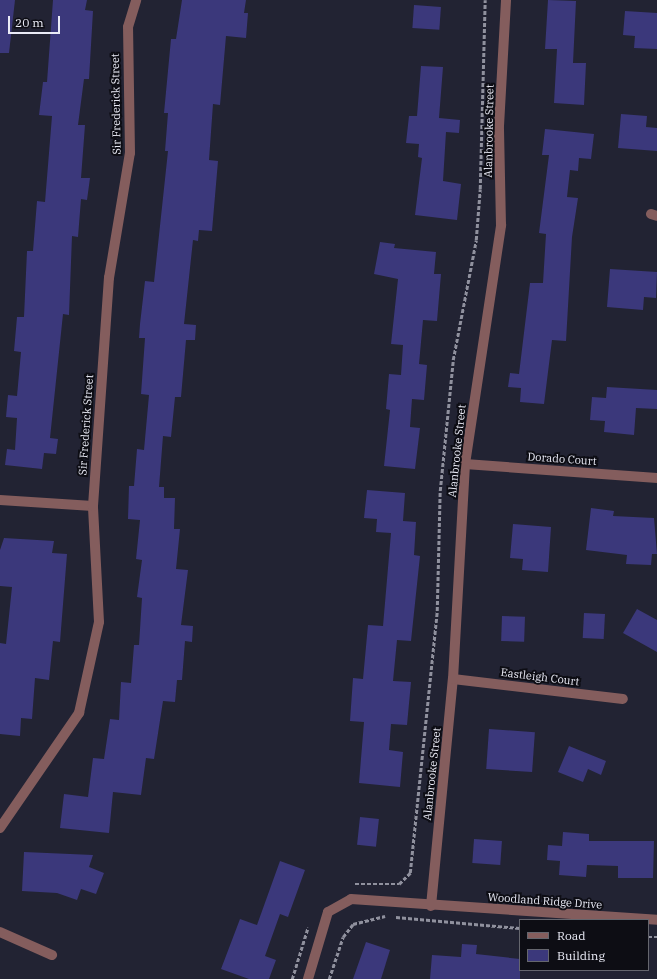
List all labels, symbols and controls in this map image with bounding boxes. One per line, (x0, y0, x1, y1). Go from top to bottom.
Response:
scale bar (10, 8, 62, 34)
text: 20 m (15, 15, 44, 30)
street label: Sir Frederick Street (109, 53, 123, 155)
street label: Alanbrooke Street (482, 84, 496, 178)
street label: Sir Frederick Street (76, 374, 96, 476)
street label: Alanbrooke Street (446, 404, 468, 498)
street label: Dorado Court (527, 450, 597, 468)
street label: Eastleigh Court (500, 666, 580, 688)
street label: Alanbrooke Street (421, 727, 443, 821)
street label: Woodland Ridge Drive (487, 890, 603, 912)
legend (519, 919, 649, 971)
text: Road (557, 928, 586, 943)
text: Building (557, 948, 605, 963)

